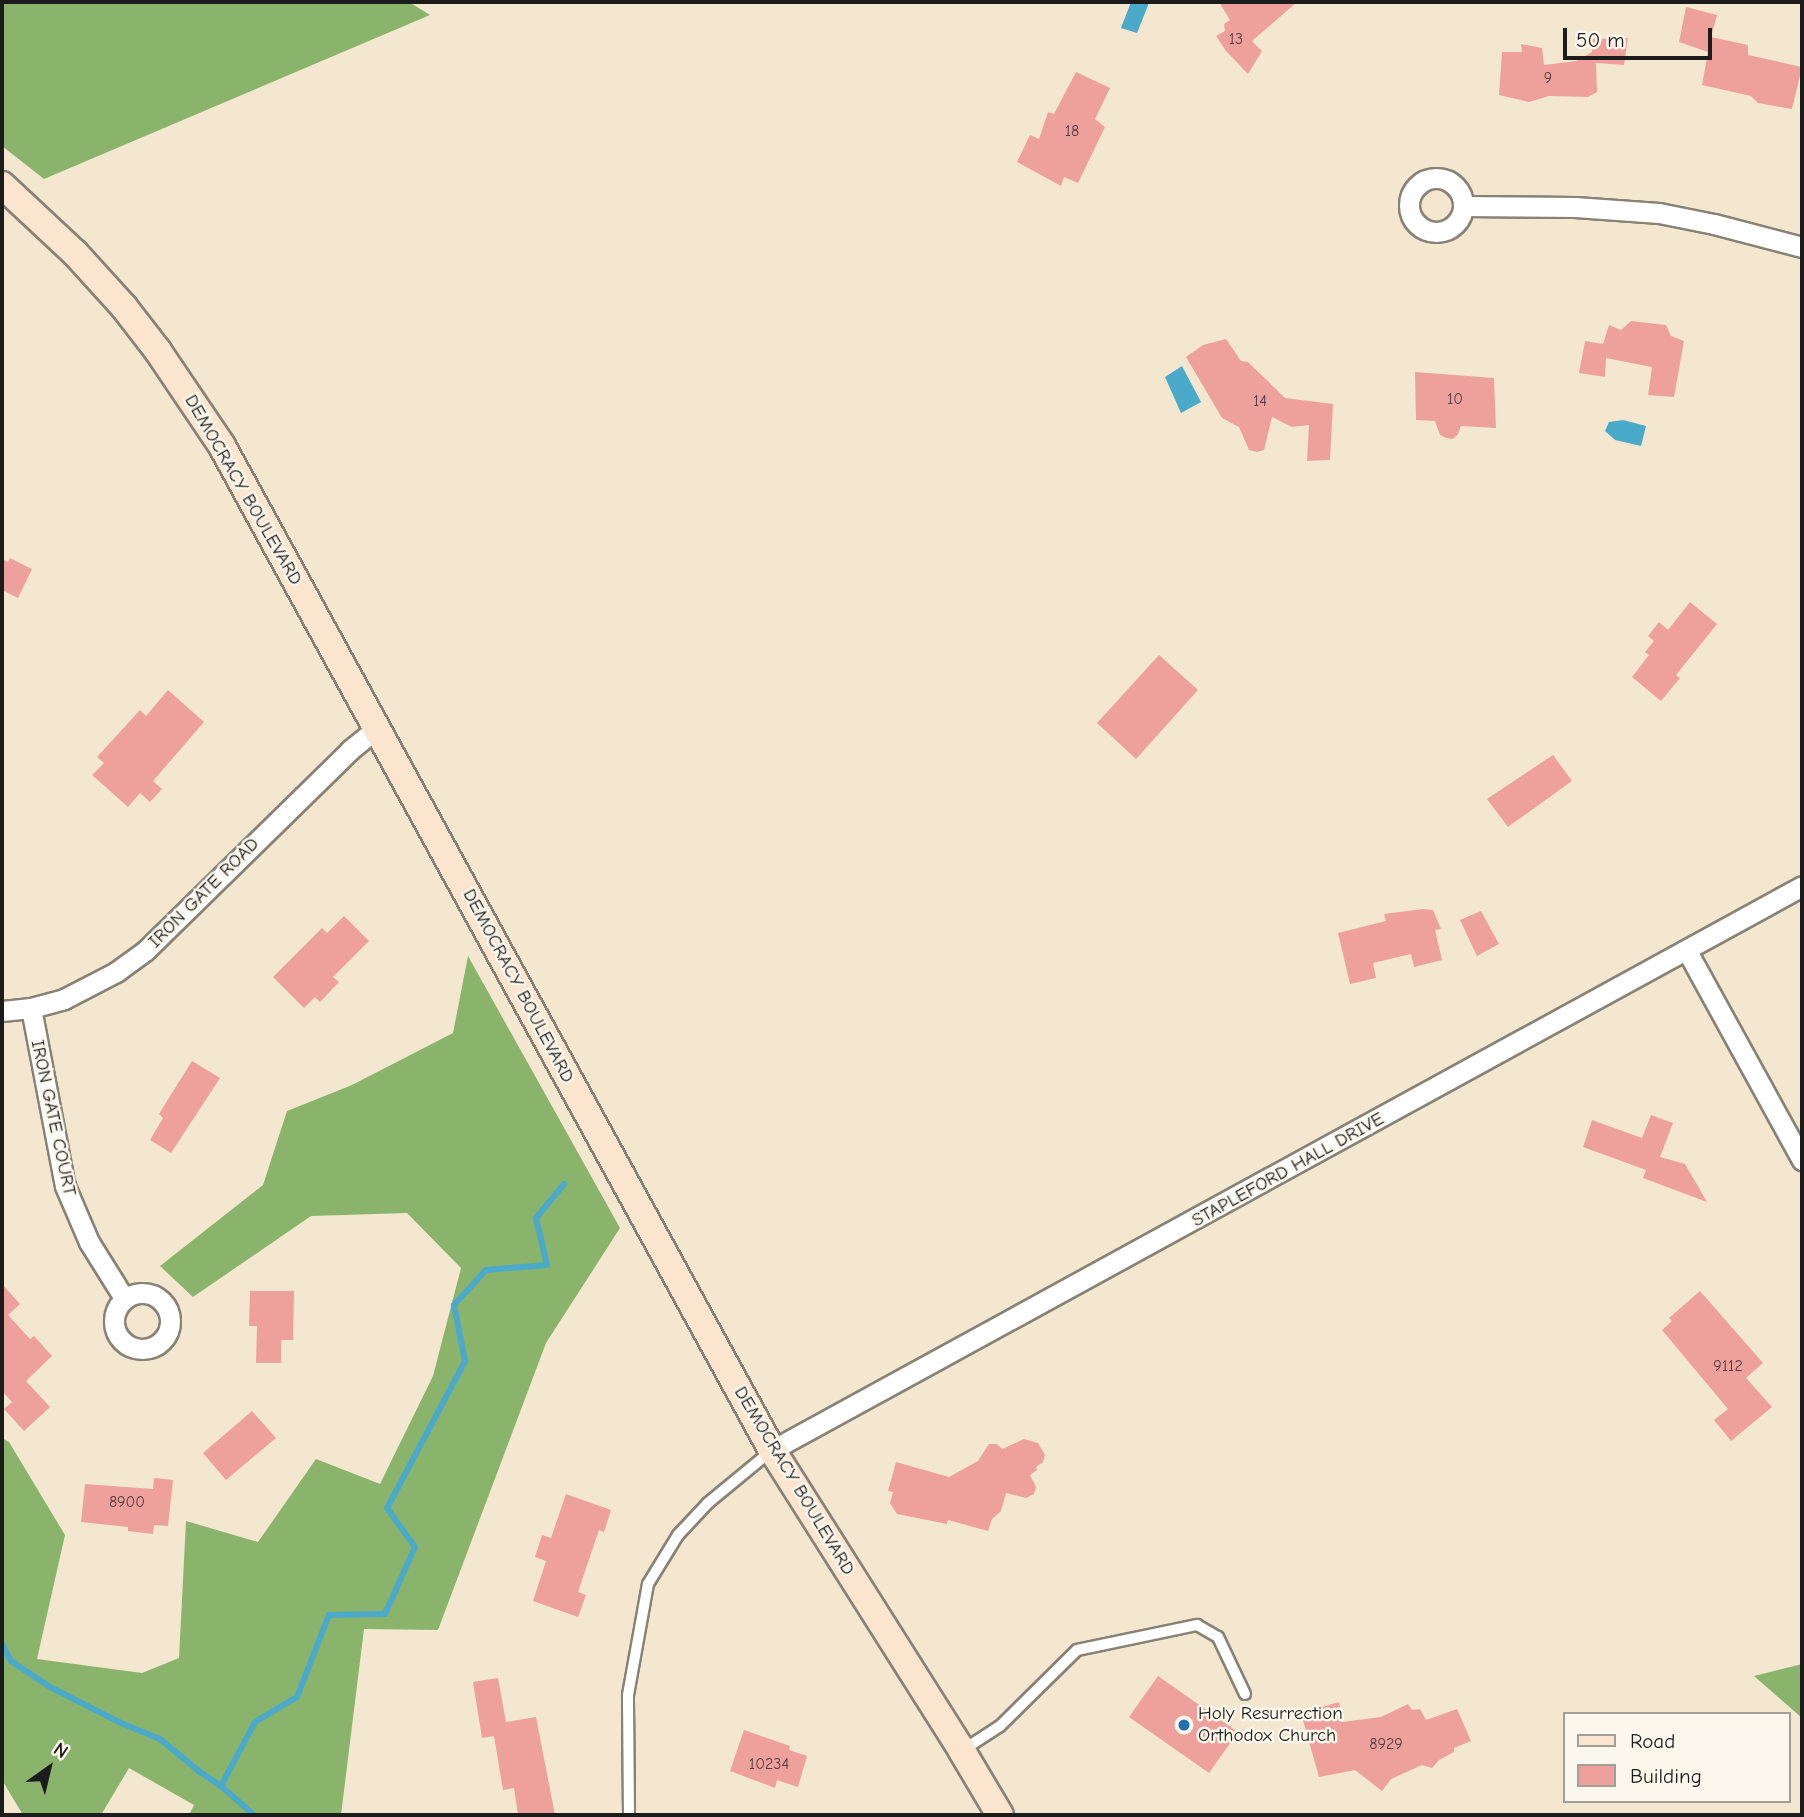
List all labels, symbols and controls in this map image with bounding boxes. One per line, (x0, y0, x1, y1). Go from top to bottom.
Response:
scale bar (1566, 14, 1715, 58)
text: 50 m (1576, 28, 1625, 52)
house number: 13 (1229, 29, 1243, 49)
house number: 9 (1544, 68, 1552, 88)
house number: 18 (1065, 121, 1079, 141)
house number: 10 (1447, 389, 1463, 409)
street label: DEMOCRACY BOULEVARD (179, 391, 307, 589)
house number: 14 (1253, 391, 1267, 411)
street label: IRON GATE ROAD (144, 833, 264, 953)
street label: DEMOCRACY BOULEVARD (457, 885, 579, 1087)
street label: IRON GATE COURT (25, 1038, 81, 1198)
street label: STAPLEFORD HALL DRIVE (1188, 1108, 1388, 1232)
house number: 9112 (1713, 1356, 1743, 1376)
street label: DEMOCRACY BOULEVARD (729, 1382, 859, 1580)
house number: 8900 (109, 1492, 145, 1512)
place label: Holy Resurrection Orthodox Church (1198, 1703, 1343, 1747)
legend (1562, 1712, 1790, 1803)
marker: Holy Resurrection Orthodox Church (1176, 1717, 1192, 1733)
text: Road (1630, 1729, 1675, 1753)
north arrow (14, 1733, 84, 1803)
house number: 8929 (1369, 1734, 1403, 1754)
text: N (49, 1738, 72, 1763)
house number: 10234 (749, 1754, 789, 1774)
text: Building (1630, 1764, 1702, 1788)

